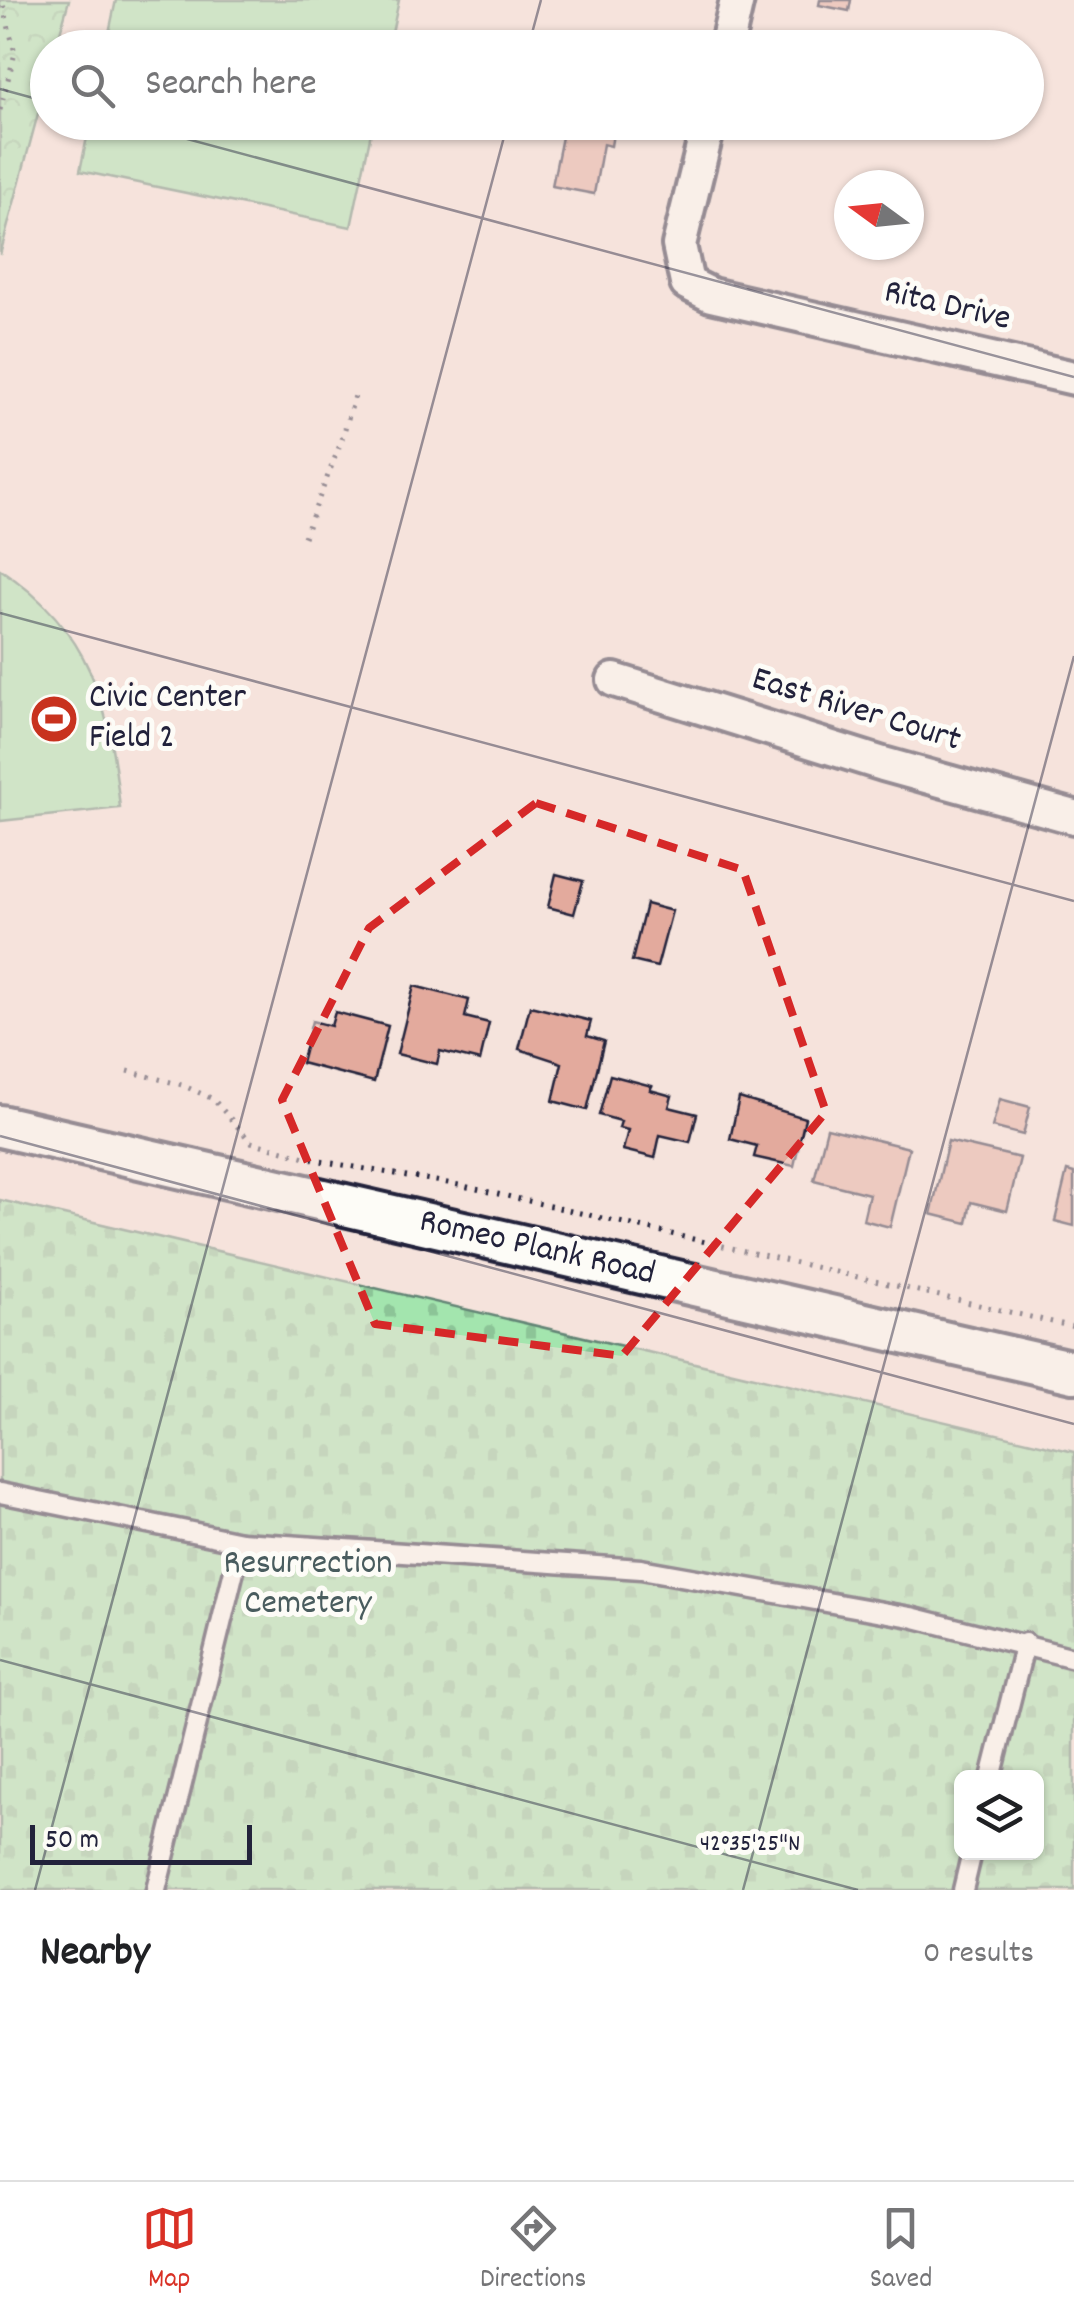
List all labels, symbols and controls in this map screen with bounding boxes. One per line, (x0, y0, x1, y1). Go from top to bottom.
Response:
search box (30, 30, 1044, 140)
icon: search (65, 58, 120, 113)
text: Search here (145, 58, 317, 113)
north arrow (834, 170, 924, 260)
street label: Rita Drive (879, 268, 1015, 346)
street label: East River Court (745, 655, 967, 767)
place label: Civic Center Field 2 (89, 674, 246, 764)
sports icon: Civic Center Field 2 (28, 693, 80, 745)
street label: Romeo Plank Road (414, 1198, 660, 1300)
park label: Resurrection Cemetery (224, 1540, 392, 1630)
map controls (954, 1770, 1044, 1860)
button: layers (954, 1770, 1044, 1860)
scale bar (30, 1820, 252, 1864)
text: 50 m (45, 1822, 99, 1862)
text: 42°35'25"N (700, 1827, 800, 1863)
text: Nearby (40, 1925, 150, 1985)
text: 0 results (923, 1932, 1034, 1978)
tab: Map (142, 2201, 197, 2301)
tab: Directions (480, 2201, 586, 2301)
tab: Saved (870, 2201, 932, 2301)

